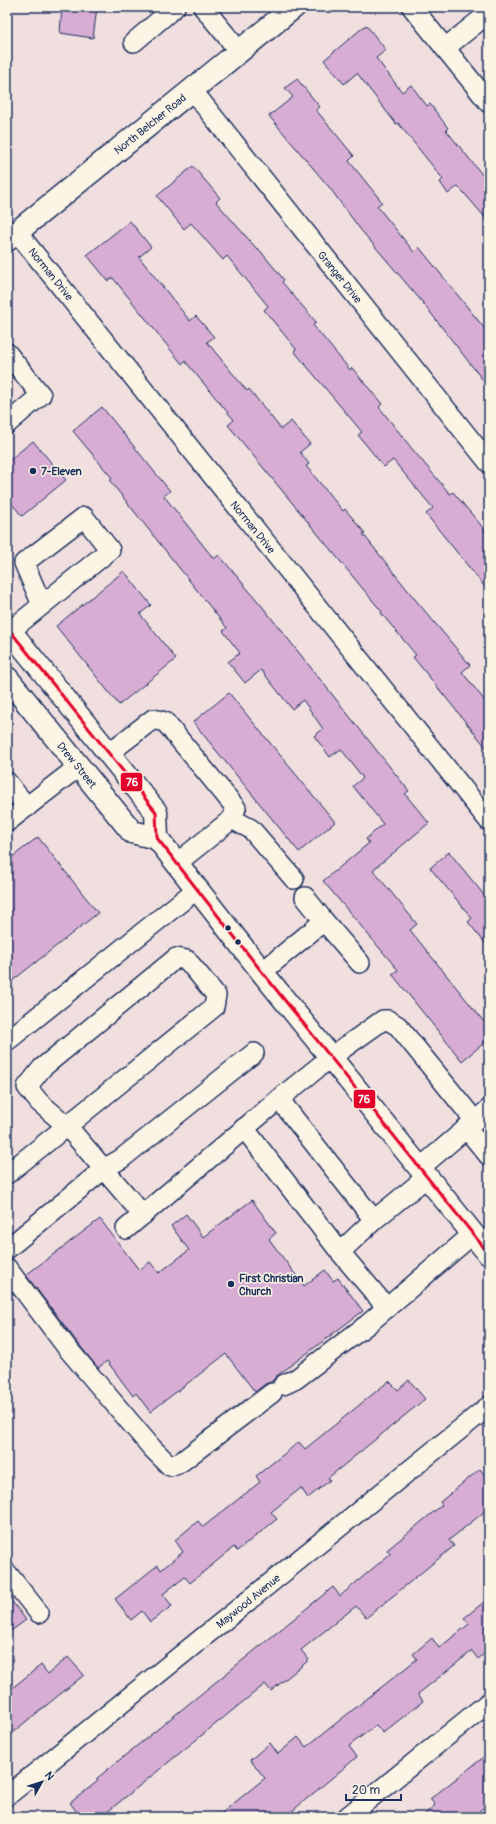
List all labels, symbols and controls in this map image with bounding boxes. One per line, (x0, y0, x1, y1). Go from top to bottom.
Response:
street label: North Belcher Road (112, 91, 189, 157)
street label: Norman Drive (25, 245, 76, 304)
street label: Granger Drive (315, 249, 365, 306)
place label: 7-Eleven (41, 465, 82, 478)
marker: 7-Eleven (28, 466, 38, 476)
street label: Norman Drive (227, 498, 278, 557)
street label: Drew Street (54, 740, 100, 791)
line badge: 76 (120, 772, 143, 792)
text: 76 (126, 776, 139, 789)
unlabelled marker (223, 923, 233, 933)
unlabelled marker (233, 937, 243, 947)
line badge: 76 (353, 1089, 376, 1109)
text: 76 (358, 1093, 371, 1106)
place label: First Christian Church (239, 1272, 303, 1298)
marker: First Christian Church (226, 1279, 236, 1289)
street label: Maywood Avenue (214, 1571, 283, 1631)
north arrow (22, 1762, 62, 1802)
text: N (42, 1769, 57, 1783)
scale bar (346, 1776, 401, 1802)
text: 20 m (352, 1783, 381, 1798)

